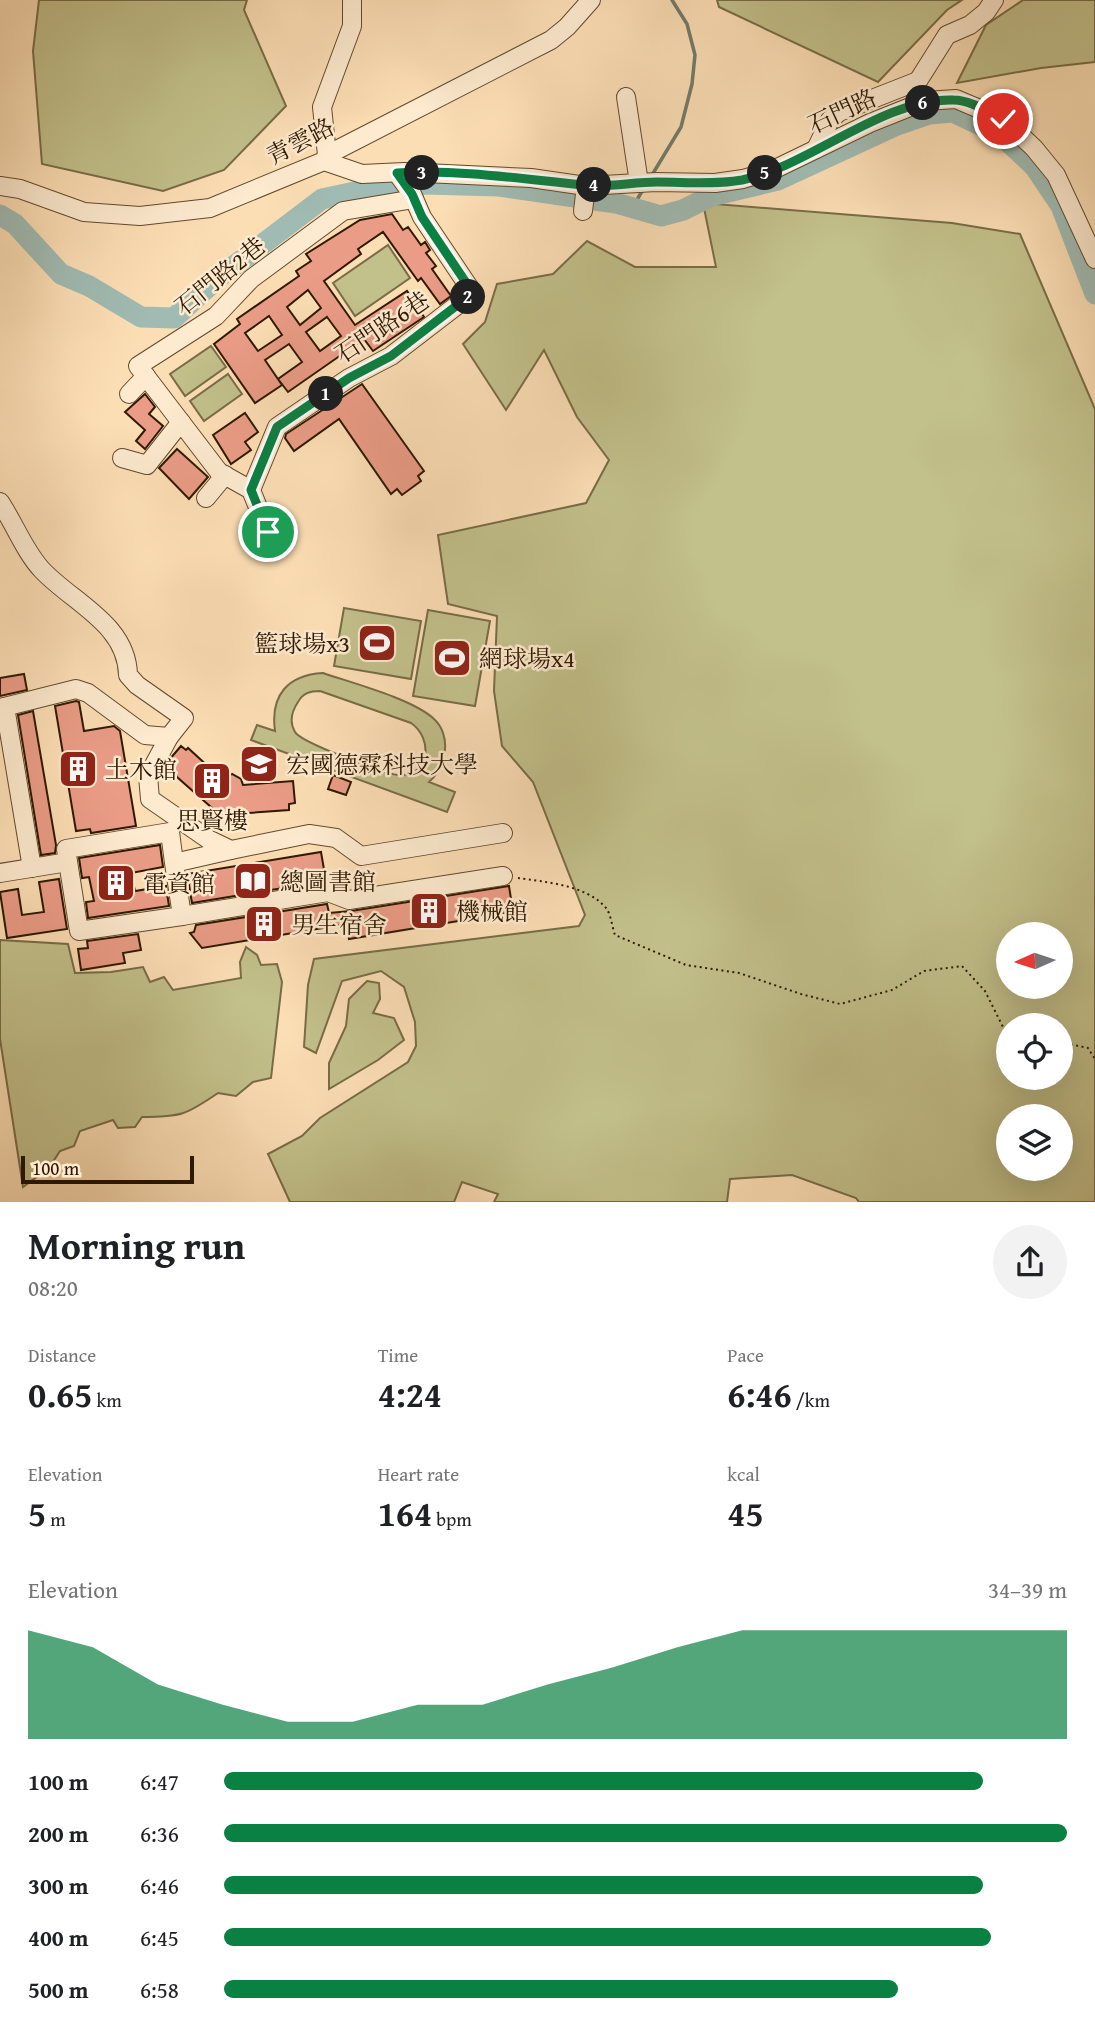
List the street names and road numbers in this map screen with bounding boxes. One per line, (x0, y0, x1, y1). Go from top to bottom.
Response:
street label: 石門路 (802, 80, 882, 142)
street label: 青雲路 (260, 109, 340, 173)
street label: 石門路2巷 (167, 229, 273, 323)
street label: 石門路6巷 (328, 282, 436, 372)

